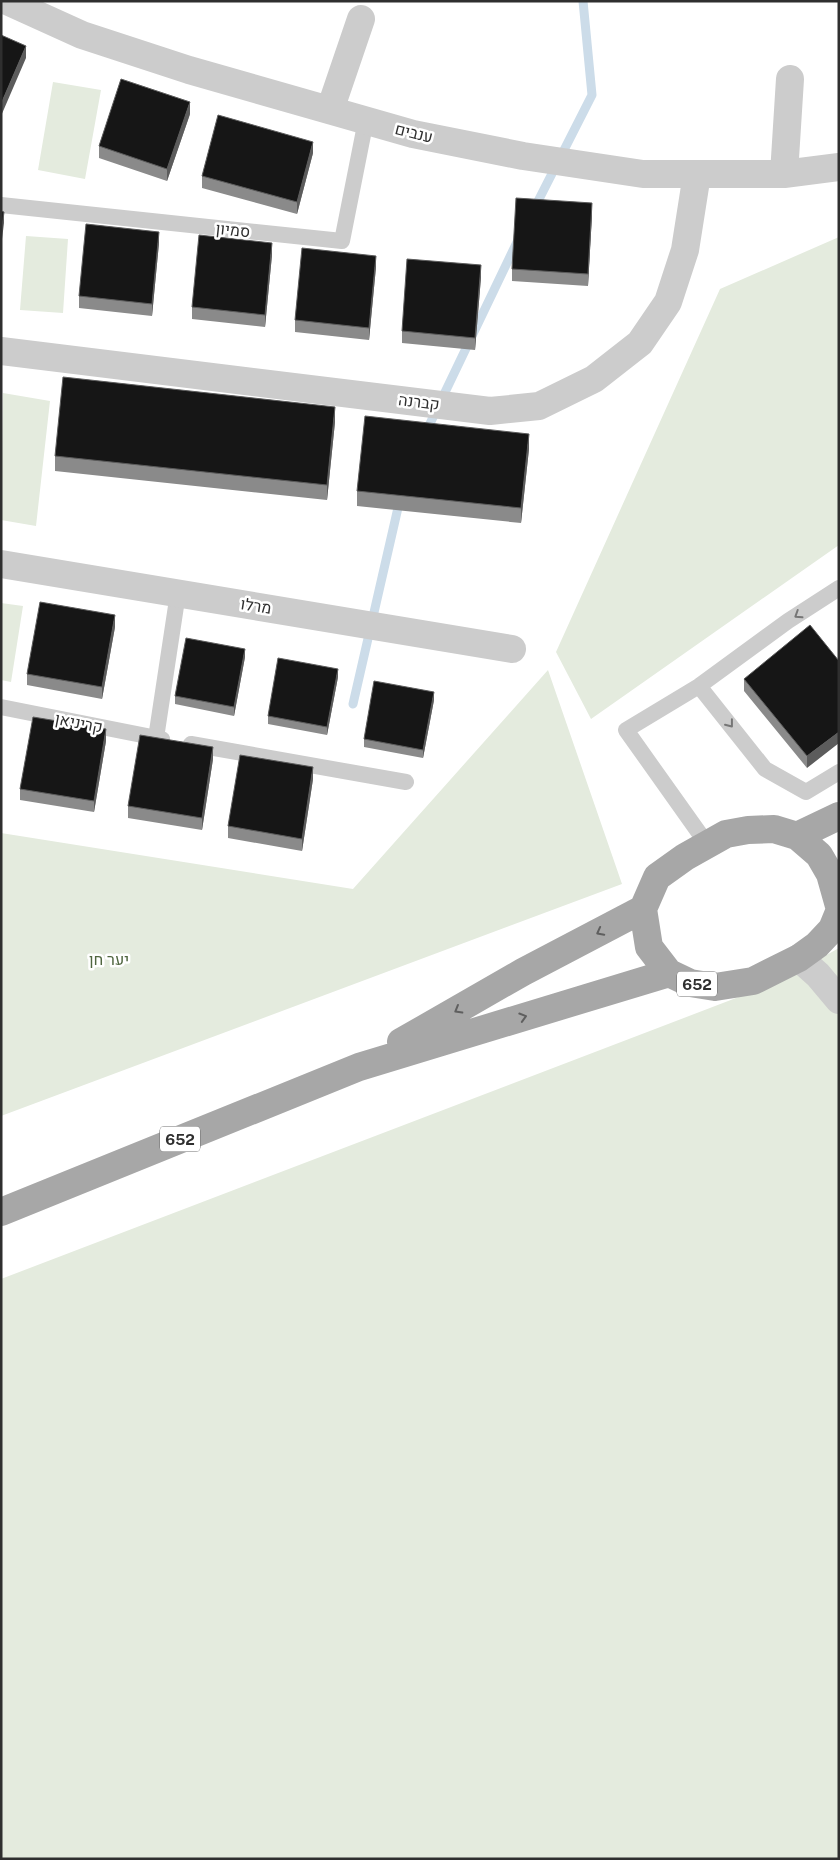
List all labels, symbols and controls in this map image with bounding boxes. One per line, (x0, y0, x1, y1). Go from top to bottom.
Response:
street label: ענבים (393, 119, 435, 147)
street label: סמיון (215, 219, 251, 241)
street label: קברנה (397, 390, 441, 414)
street label: מרלו (239, 594, 273, 618)
one-way arrow (794, 609, 804, 618)
street label: קריניאן (54, 709, 104, 737)
one-way arrow (724, 718, 732, 727)
one-way arrow (596, 926, 605, 936)
park label: יער חן (89, 950, 129, 969)
road number: 652 (677, 972, 717, 996)
one-way arrow (454, 1004, 463, 1014)
one-way arrow (518, 1013, 526, 1023)
road number: 652 (160, 1126, 200, 1152)

